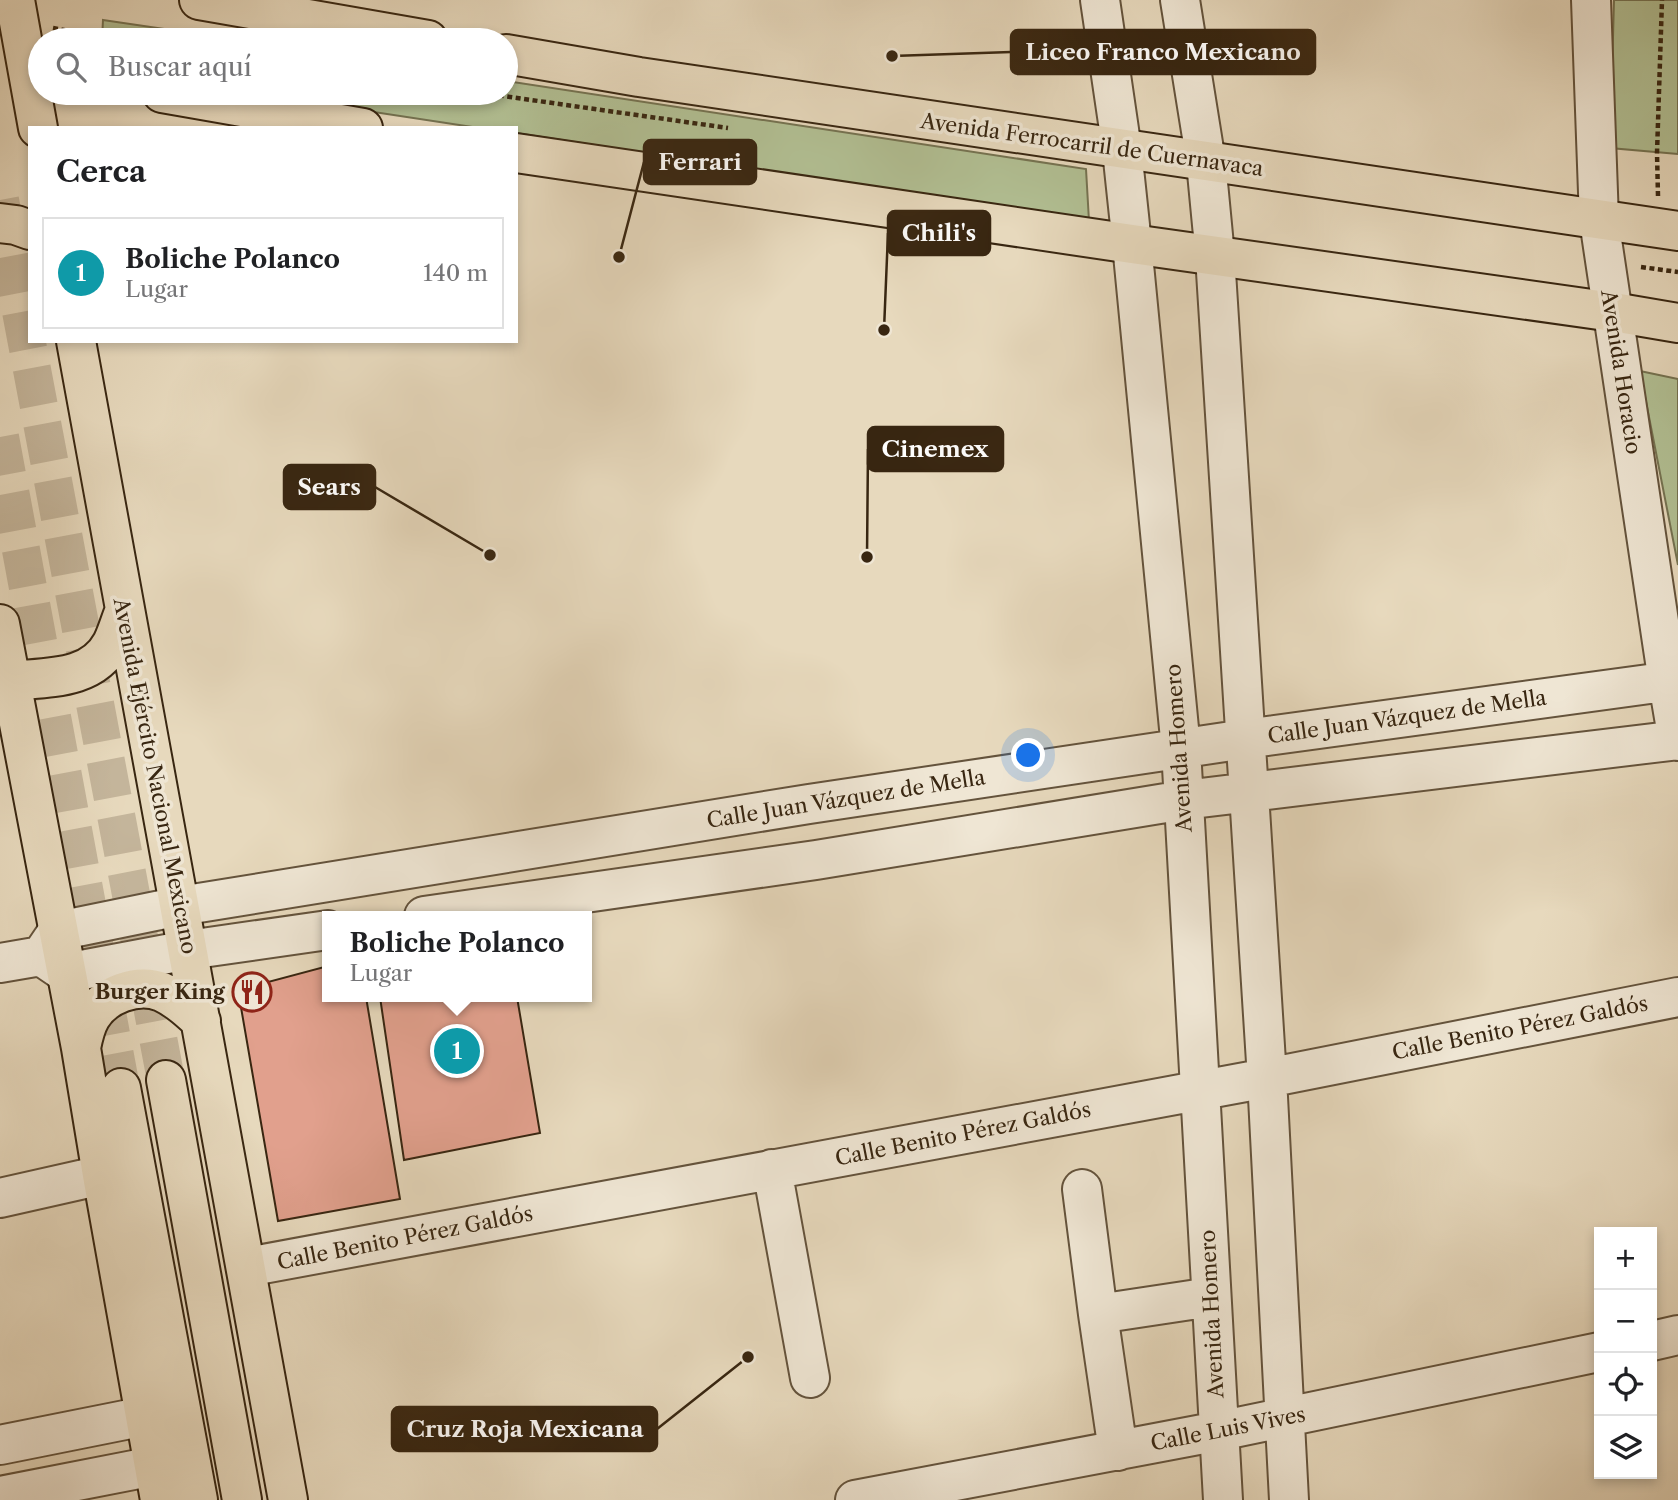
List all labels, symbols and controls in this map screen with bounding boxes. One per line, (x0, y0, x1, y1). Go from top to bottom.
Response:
search box (28, 28, 518, 105)
callout: Liceo Franco Mexicano (1011, 30, 1315, 74)
text: Liceo Franco Mexicano (1025, 38, 1301, 66)
icon: search (52, 48, 90, 86)
text: Buscar aquí (108, 51, 252, 83)
street label: Avenida Ferrocarril de Cuernavaca (918, 108, 1266, 181)
callout: Ferrari (644, 140, 756, 184)
text: Ferrari (658, 148, 742, 176)
text: Cerca (56, 153, 146, 190)
callout: Chili's (888, 211, 990, 255)
text: Chili's (902, 219, 976, 247)
text: Boliche Polanco (125, 243, 340, 275)
text: 1 (76, 259, 86, 287)
text: 140 m (423, 259, 488, 287)
text: Lugar (125, 275, 188, 303)
street label: Avenida Horacio (1596, 287, 1647, 456)
callout: Cinemex (868, 427, 1003, 471)
text: Cinemex (882, 435, 989, 463)
callout: Sears (284, 465, 375, 509)
text: Sears (297, 473, 361, 501)
street label: Avenida Ejército Nacional Mexicano (108, 595, 202, 956)
street label: Avenida Homero (1160, 663, 1197, 834)
street label: Calle Juan Vázquez de Mella (1266, 684, 1549, 748)
your location (1011, 738, 1045, 772)
street label: Calle Juan Vázquez de Mella (705, 764, 988, 833)
popup (322, 911, 592, 1002)
text: Boliche Polanco (349, 927, 565, 959)
text: Lugar (349, 959, 413, 987)
restaurant icon: Burger King (231, 971, 273, 1013)
place label: Burger King (95, 979, 226, 1004)
street label: Calle Benito Pérez Galdós (1390, 990, 1650, 1065)
pin: 1 (434, 1025, 480, 1077)
street label: Calle Benito Pérez Galdós (833, 1096, 1093, 1171)
street label: Calle Benito Pérez Galdós (275, 1200, 535, 1275)
map controls (1594, 1227, 1657, 1479)
button: + (1594, 1227, 1657, 1290)
street label: Avenida Homero (1195, 1229, 1228, 1400)
button: − (1594, 1290, 1657, 1353)
button: locate (1594, 1353, 1657, 1416)
street label: Calle Luis Vives (1148, 1401, 1307, 1456)
callout: Cruz Roja Mexicana (392, 1407, 657, 1451)
text: Cruz Roja Mexicana (406, 1415, 644, 1443)
button: layers (1594, 1416, 1657, 1479)

